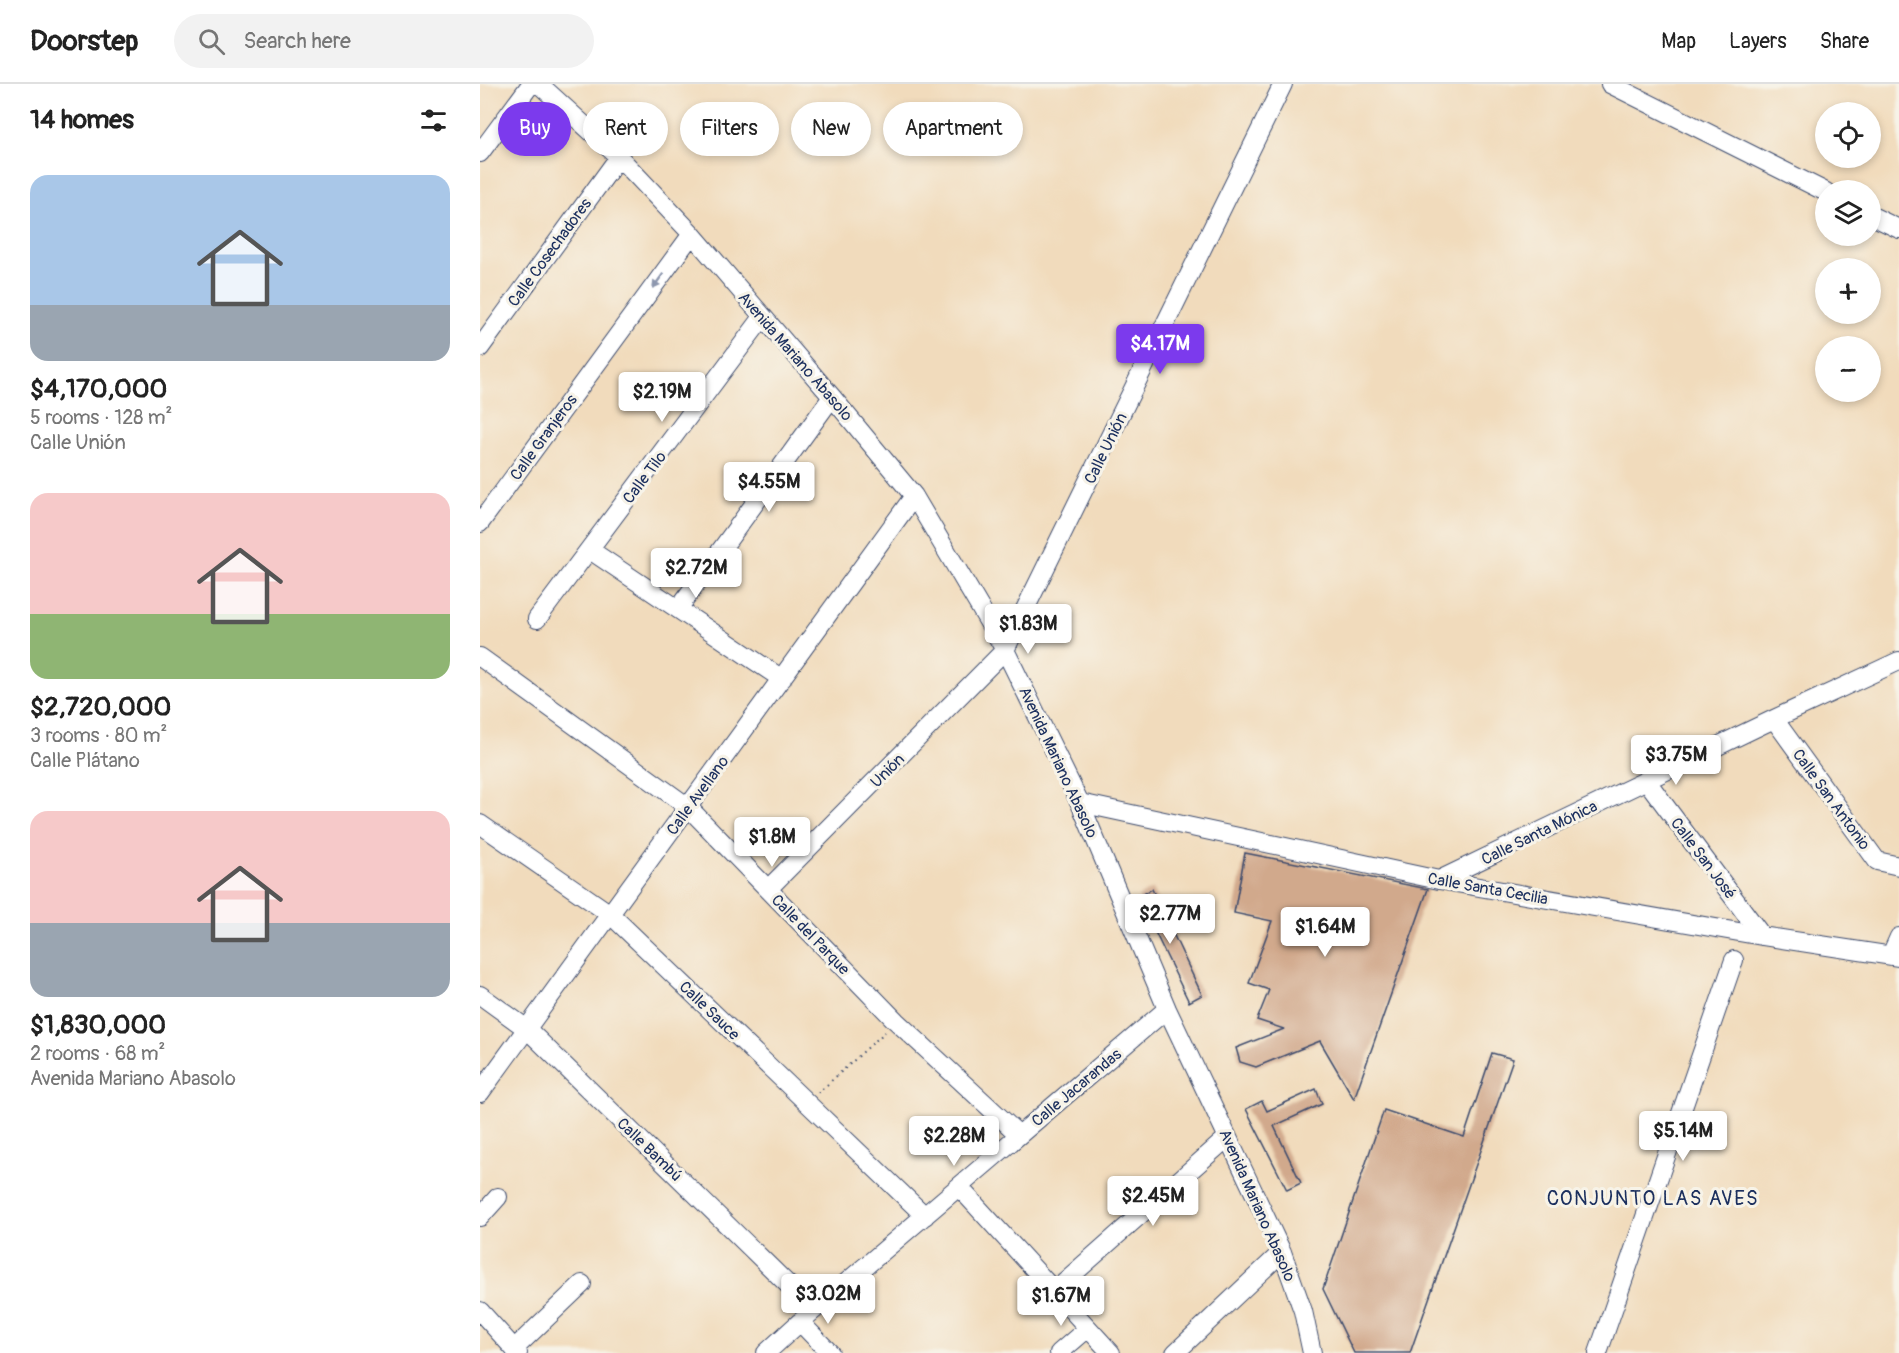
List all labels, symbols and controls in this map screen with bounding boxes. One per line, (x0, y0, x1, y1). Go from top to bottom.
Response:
search box (174, 14, 594, 68)
text: Doorstep (30, 24, 138, 59)
icon: search (195, 25, 228, 58)
text: Search here (243, 27, 351, 55)
text: Map (1661, 28, 1696, 55)
text: Layers (1729, 28, 1787, 55)
text: Share (1820, 28, 1869, 55)
chip: Buy (498, 102, 571, 156)
chip: Rent (583, 102, 668, 156)
chip: Filters (680, 102, 779, 156)
chip: New (791, 102, 871, 156)
chip: Apartment (883, 102, 1023, 156)
map controls (1815, 102, 1881, 402)
button: locate (1815, 102, 1881, 168)
text: 14 homes (30, 104, 134, 136)
icon: filters (417, 104, 450, 137)
button: layers (1815, 180, 1881, 246)
street label: Calle Cosechadores (504, 194, 596, 311)
icon: home (186, 214, 294, 322)
button: + (1815, 258, 1881, 324)
one-way arrow (652, 274, 664, 289)
street label: Avenida Mariano Abasolo (734, 288, 857, 426)
pin: $4.17M (1111, 324, 1209, 375)
text: $4.17M (1130, 331, 1190, 356)
button: − (1815, 336, 1881, 402)
pin: $2.19M (613, 372, 711, 423)
text: $4,170,000 (30, 373, 167, 405)
text: $2.19M (633, 379, 691, 404)
street label: Calle Granjeros (506, 391, 582, 484)
text: 5 rooms · 128 m² (30, 405, 172, 430)
street label: Calle Unión (1080, 410, 1132, 487)
text: Calle Unión (30, 430, 126, 455)
street label: Calle Tilo (619, 447, 671, 508)
pin: $4.55M (720, 462, 818, 513)
text: $4.55M (738, 469, 800, 494)
icon: home (186, 532, 294, 640)
pin: $2.72M (647, 548, 745, 599)
text: $2.72M (665, 555, 727, 580)
pin: $1.83M (979, 604, 1077, 655)
text: $1.83M (999, 611, 1057, 636)
street label: Avenida Mariano Abasolo (1014, 684, 1102, 842)
text: $2,720,000 (30, 691, 171, 723)
text: 3 rooms · 80 m² (30, 723, 167, 748)
pin: $3.75M (1627, 735, 1725, 786)
text: $3.75M (1645, 742, 1707, 767)
street label: Calle San Antonio (1788, 745, 1875, 854)
text: Calle Plátano (30, 748, 140, 773)
street label: Unión (866, 749, 909, 792)
street label: Calle Avellano (662, 752, 734, 839)
street label: Calle Santa Mónica (1478, 796, 1601, 870)
street label: Calle San José (1666, 814, 1740, 903)
pin: $1.8M (730, 817, 814, 868)
text: $1.8M (748, 824, 796, 849)
icon: home (186, 850, 294, 958)
street label: Calle Santa Cecilia (1426, 869, 1549, 909)
street label: Calle del Parque (767, 890, 854, 979)
pin: $2.77M (1121, 894, 1219, 945)
text: $2.77M (1139, 901, 1201, 926)
pin: $1.64M (1276, 907, 1374, 958)
text: $1.64M (1295, 914, 1355, 939)
street label: Calle Sauce (675, 977, 744, 1045)
text: $1,830,000 (30, 1009, 166, 1041)
text: 2 rooms · 68 m² (30, 1041, 165, 1066)
street label: Calle Jacarandas (1028, 1044, 1126, 1131)
text: Avenida Mariano Abasolo (30, 1066, 236, 1091)
pin: $5.14M (1634, 1111, 1732, 1162)
street label: Calle Bambú (612, 1114, 686, 1186)
pin: $2.28M (905, 1116, 1003, 1167)
text: $5.14M (1653, 1118, 1713, 1143)
text: $2.28M (923, 1123, 985, 1148)
street label: Avenida Mariano Abasolo (1214, 1126, 1300, 1285)
pin: $2.45M (1104, 1176, 1202, 1227)
text: $2.45M (1121, 1183, 1185, 1208)
district label: CONJUNTO LAS AVES (1547, 1186, 1759, 1211)
pin: $3.02M (779, 1274, 877, 1325)
pin: $1.67M (1012, 1276, 1110, 1327)
text: $3.02M (795, 1281, 861, 1306)
text: $1.67M (1031, 1283, 1091, 1308)

